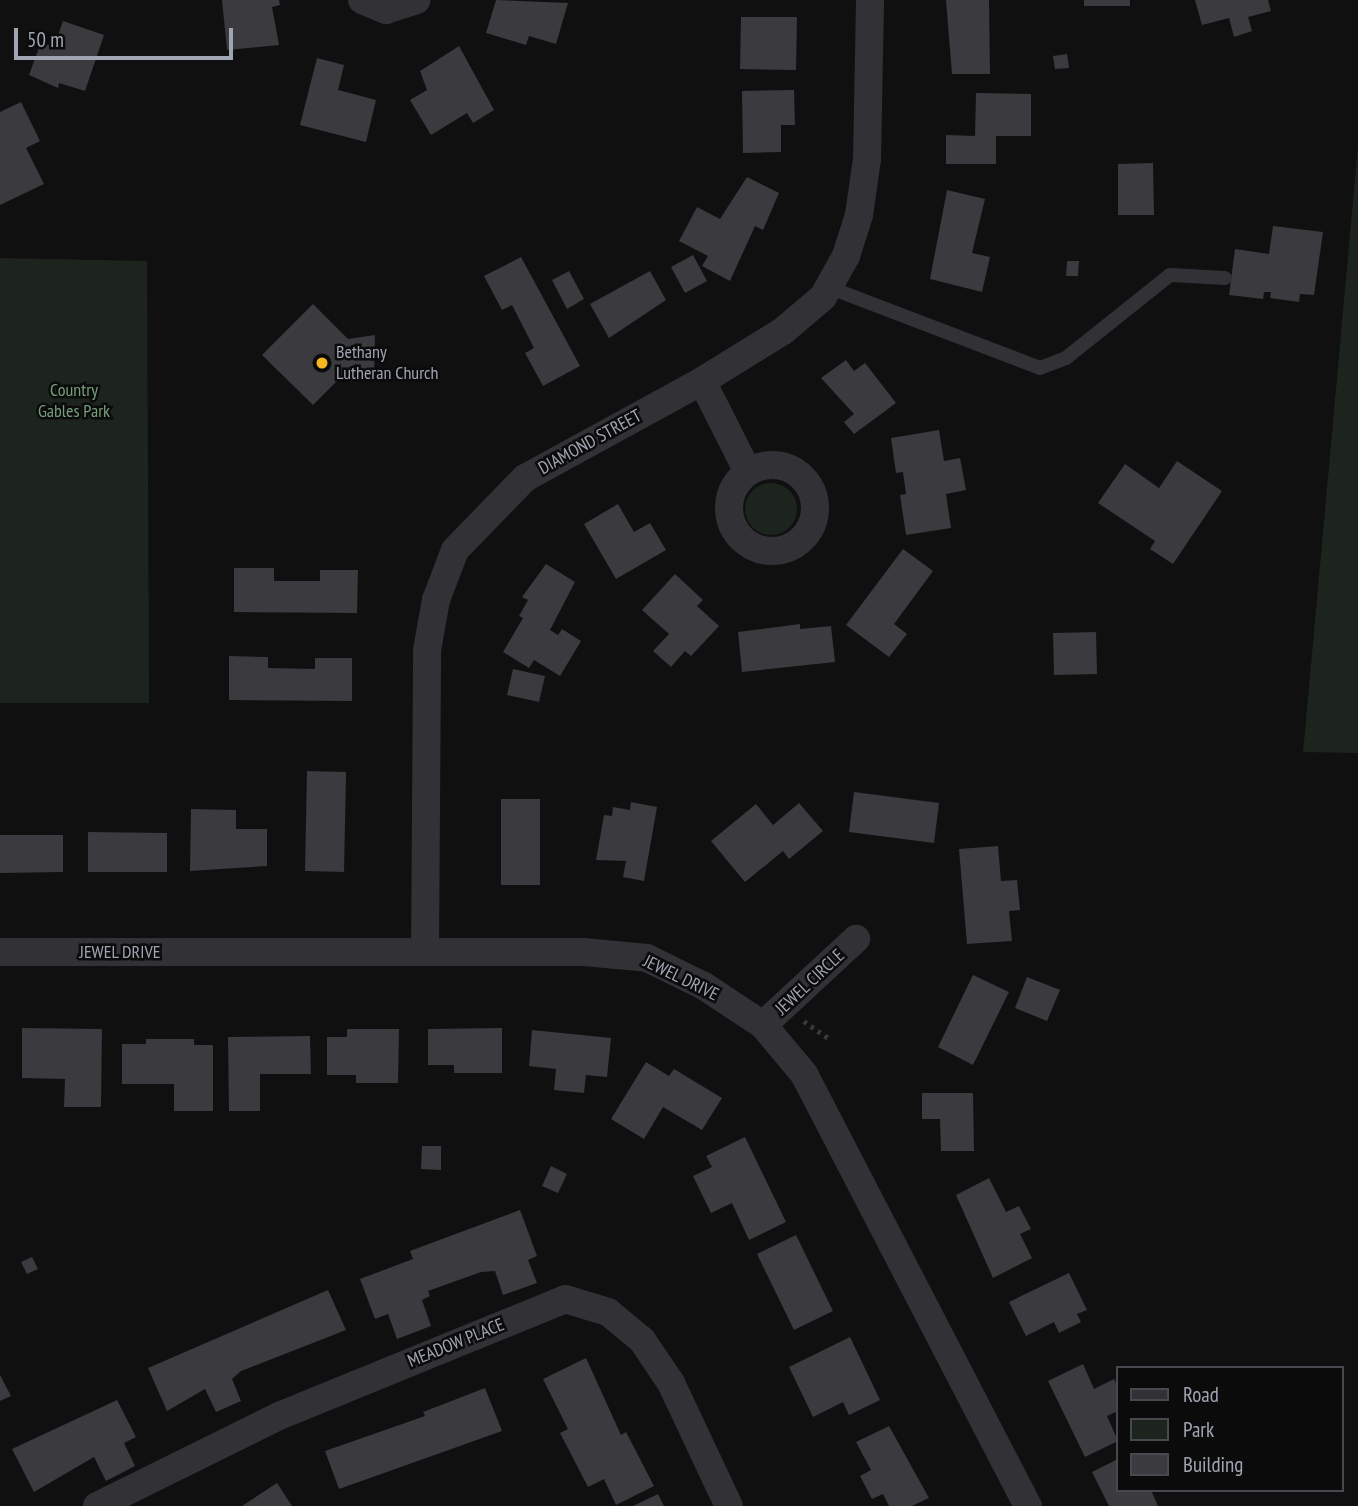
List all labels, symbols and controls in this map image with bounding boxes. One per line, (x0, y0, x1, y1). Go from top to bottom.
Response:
scale bar (18, 14, 236, 58)
text: 50 m (27, 26, 64, 53)
place label: Bethany Lutheran Church (336, 342, 438, 384)
marker: Bethany Lutheran Church (314, 355, 330, 371)
park label: Country Gables Park (38, 380, 110, 422)
street label: DIAMOND STREET (535, 405, 645, 479)
street label: JEWEL DRIVE (79, 941, 161, 963)
street label: JEWEL CIRCLE (771, 944, 849, 1020)
street label: JEWEL DRIVE (640, 950, 722, 1006)
street label: MEADOW PLACE (404, 1314, 508, 1372)
legend (1116, 1366, 1344, 1492)
text: Road (1183, 1381, 1219, 1408)
text: Park (1183, 1416, 1214, 1443)
text: Building (1183, 1451, 1243, 1478)

